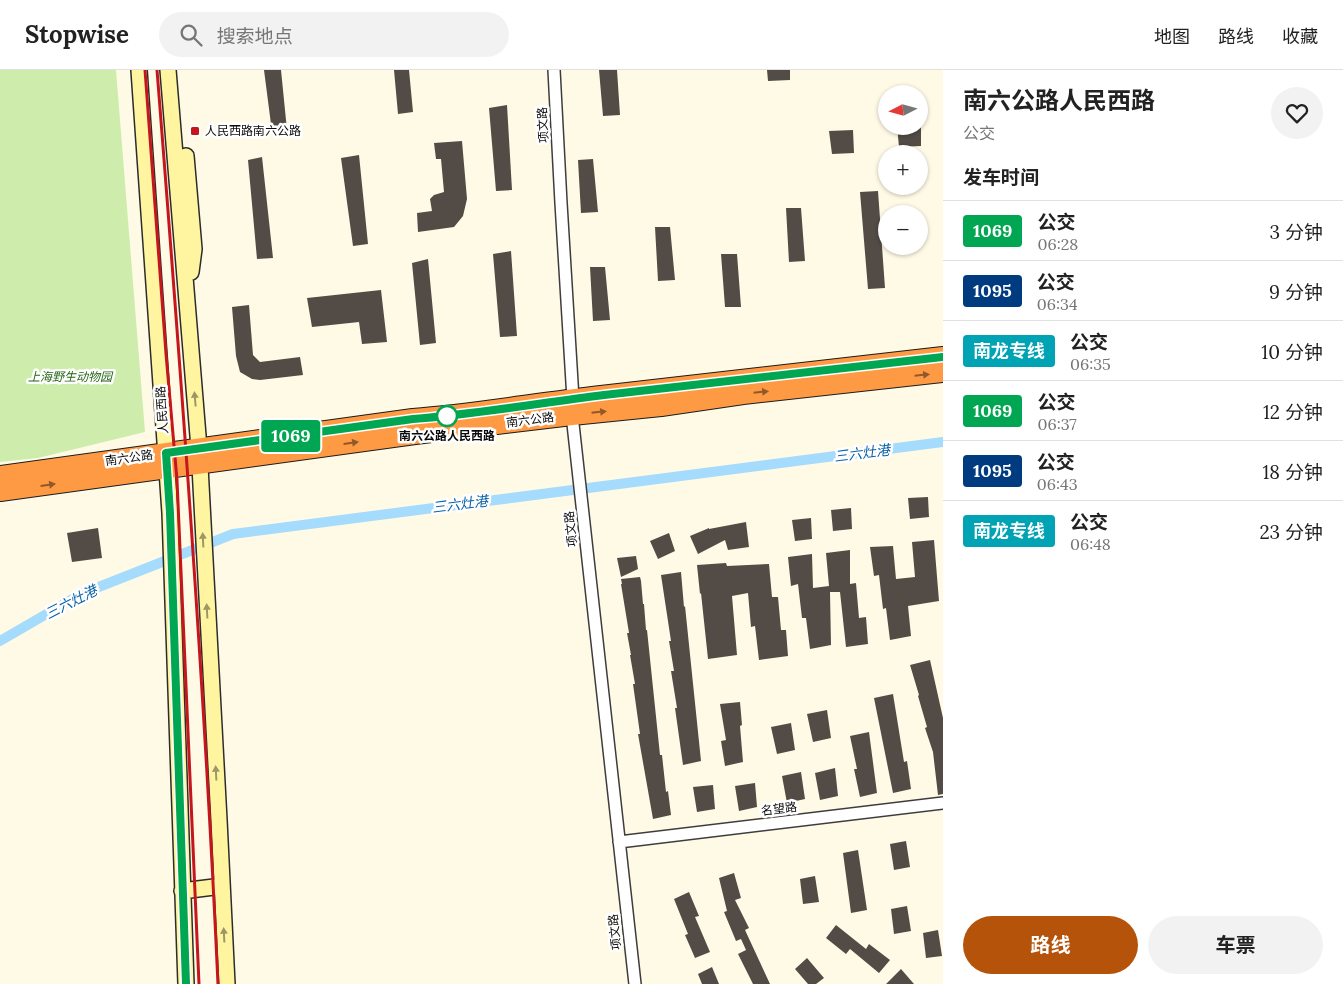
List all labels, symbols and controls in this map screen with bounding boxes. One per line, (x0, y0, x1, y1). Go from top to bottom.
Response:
search box (159, 12, 509, 57)
text: Stopwise (25, 19, 129, 50)
icon: search (177, 21, 205, 49)
text: 搜索地点 (217, 24, 293, 48)
text: 地图 (1154, 25, 1190, 48)
text: 路线 (1218, 25, 1254, 48)
text: 收藏 (1282, 25, 1318, 48)
north arrow (878, 85, 928, 135)
map controls (878, 85, 928, 255)
text: 南六公路人民西路 (963, 85, 1155, 116)
button: heart (1271, 87, 1323, 139)
street label: 项文路 (534, 107, 551, 143)
place label: 人民西路南六公路 (205, 123, 301, 138)
text: 公交 (963, 123, 995, 143)
marker: 人民西路南六公路 (189, 125, 201, 137)
button: + (878, 145, 928, 195)
text: 发车时间 (963, 165, 1039, 189)
button: − (878, 205, 928, 255)
text: 公交 (1037, 210, 1076, 234)
text: 1069 (973, 219, 1012, 242)
text: 3 分钟 (1269, 220, 1323, 244)
text: 06:28 (1037, 234, 1078, 254)
text: 公交 (1037, 270, 1075, 294)
text: 1095 (973, 279, 1012, 302)
text: 9 分钟 (1269, 280, 1323, 304)
text: 06:34 (1037, 294, 1078, 314)
text: 公交 (1070, 330, 1108, 354)
text: 南龙专线 (973, 339, 1045, 362)
text: 10 分钟 (1261, 340, 1323, 364)
text: 06:35 (1070, 354, 1111, 374)
park label: 上海野生动物园 (28, 369, 114, 384)
one-way arrow (915, 370, 931, 378)
street label: 人民西路 (152, 386, 171, 435)
one-way arrow (753, 388, 769, 396)
text: 公交 (1037, 390, 1076, 414)
one-way arrow (190, 391, 198, 407)
text: 1069 (973, 399, 1012, 422)
text: 12 分钟 (1263, 400, 1323, 424)
marker: 南六公路人民西路 (436, 405, 458, 427)
one-way arrow (592, 408, 608, 416)
street label: 南六公路 (505, 409, 555, 430)
text: 06:37 (1037, 414, 1077, 434)
line badge: 1069 (256, 420, 326, 452)
text: 1069 (271, 424, 311, 447)
place label: 南六公路人民西路 (399, 428, 495, 443)
one-way arrow (344, 439, 360, 447)
water label: 三六灶港 (833, 440, 893, 465)
street label: 南六公路 (104, 447, 154, 468)
text: 公交 (1037, 450, 1075, 474)
text: 1095 (973, 459, 1012, 482)
text: 18 分钟 (1262, 460, 1323, 484)
text: 06:43 (1037, 474, 1078, 494)
one-way arrow (41, 481, 57, 489)
water label: 三六灶港 (431, 491, 491, 516)
street label: 项文路 (561, 510, 580, 548)
text: 公交 (1070, 510, 1108, 534)
text: 南龙专线 (973, 519, 1045, 542)
text: 23 分钟 (1260, 520, 1323, 544)
one-way arrow (198, 532, 206, 548)
text: 06:48 (1070, 534, 1111, 554)
water label: 三六灶港 (42, 580, 102, 623)
one-way arrow (202, 603, 210, 619)
one-way arrow (212, 765, 220, 781)
street label: 名望路 (760, 799, 798, 818)
street label: 项文路 (605, 913, 624, 951)
button: 路线 (963, 916, 1138, 974)
button: 车票 (1148, 916, 1323, 974)
one-way arrow (220, 927, 228, 943)

